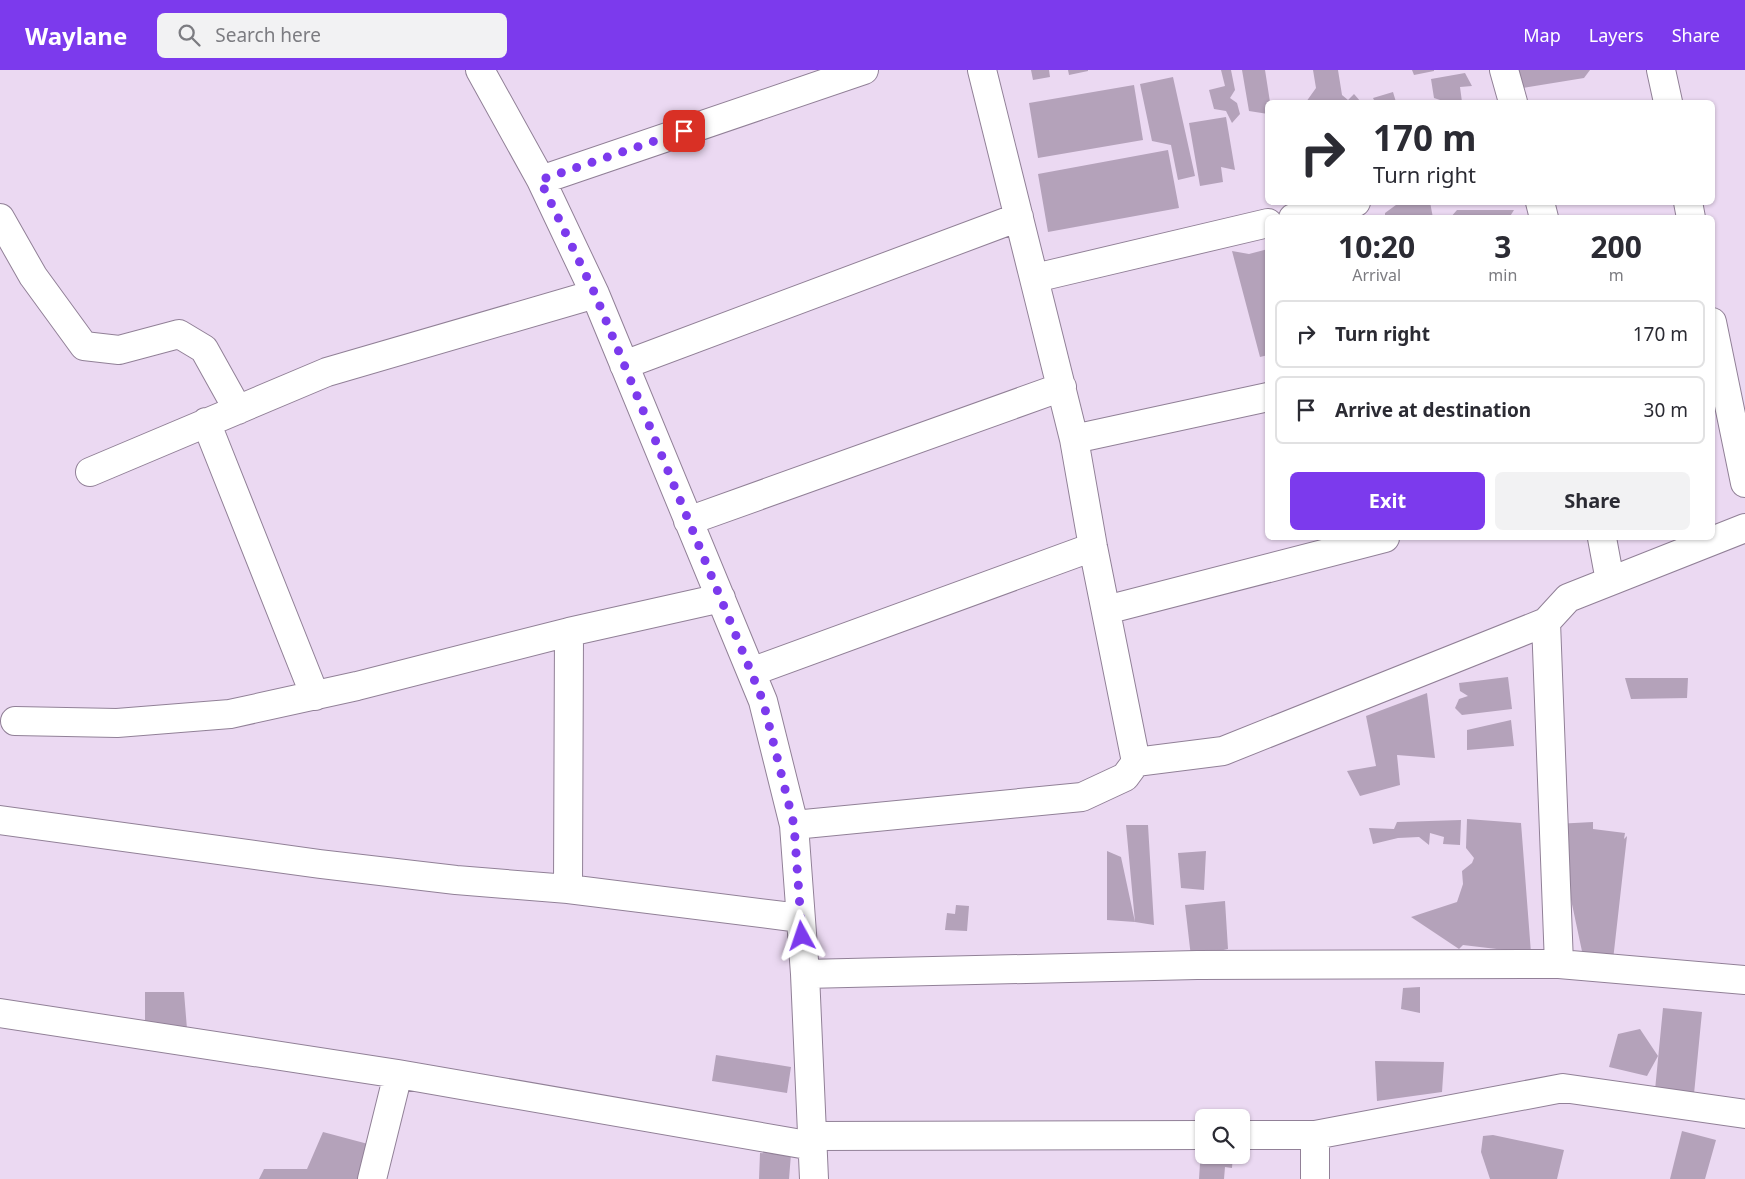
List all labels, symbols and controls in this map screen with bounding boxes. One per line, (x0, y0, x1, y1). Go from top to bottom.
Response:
search box (157, 13, 507, 58)
text: Waylane (25, 19, 127, 52)
icon: search (175, 21, 203, 49)
text: Search here (215, 22, 321, 48)
text: Map (1523, 23, 1561, 47)
text: Layers (1589, 23, 1644, 47)
text: Share (1672, 23, 1720, 47)
pin (663, 110, 705, 152)
text: 170 m (1373, 114, 1476, 161)
icon: arrive (670, 117, 698, 145)
icon: right (1290, 120, 1355, 185)
text: Turn right (1373, 159, 1476, 189)
text: 10:20 (1338, 226, 1415, 267)
text: 3 (1494, 226, 1511, 267)
text: 200 (1590, 226, 1642, 267)
text: Arrival (1352, 264, 1401, 286)
text: min (1488, 264, 1517, 286)
text: m (1609, 264, 1624, 286)
icon: right (1292, 320, 1320, 348)
text: Turn right (1335, 321, 1430, 347)
text: 170 m (1633, 321, 1688, 347)
icon: arrive (1292, 396, 1320, 424)
text: Arrive at destination (1335, 397, 1531, 423)
text: 30 m (1644, 397, 1688, 423)
button: Exit (1290, 472, 1485, 530)
button: Share (1495, 472, 1690, 530)
position arrow (775, 909, 827, 961)
map controls (1195, 1109, 1250, 1164)
button: search (1195, 1109, 1250, 1164)

